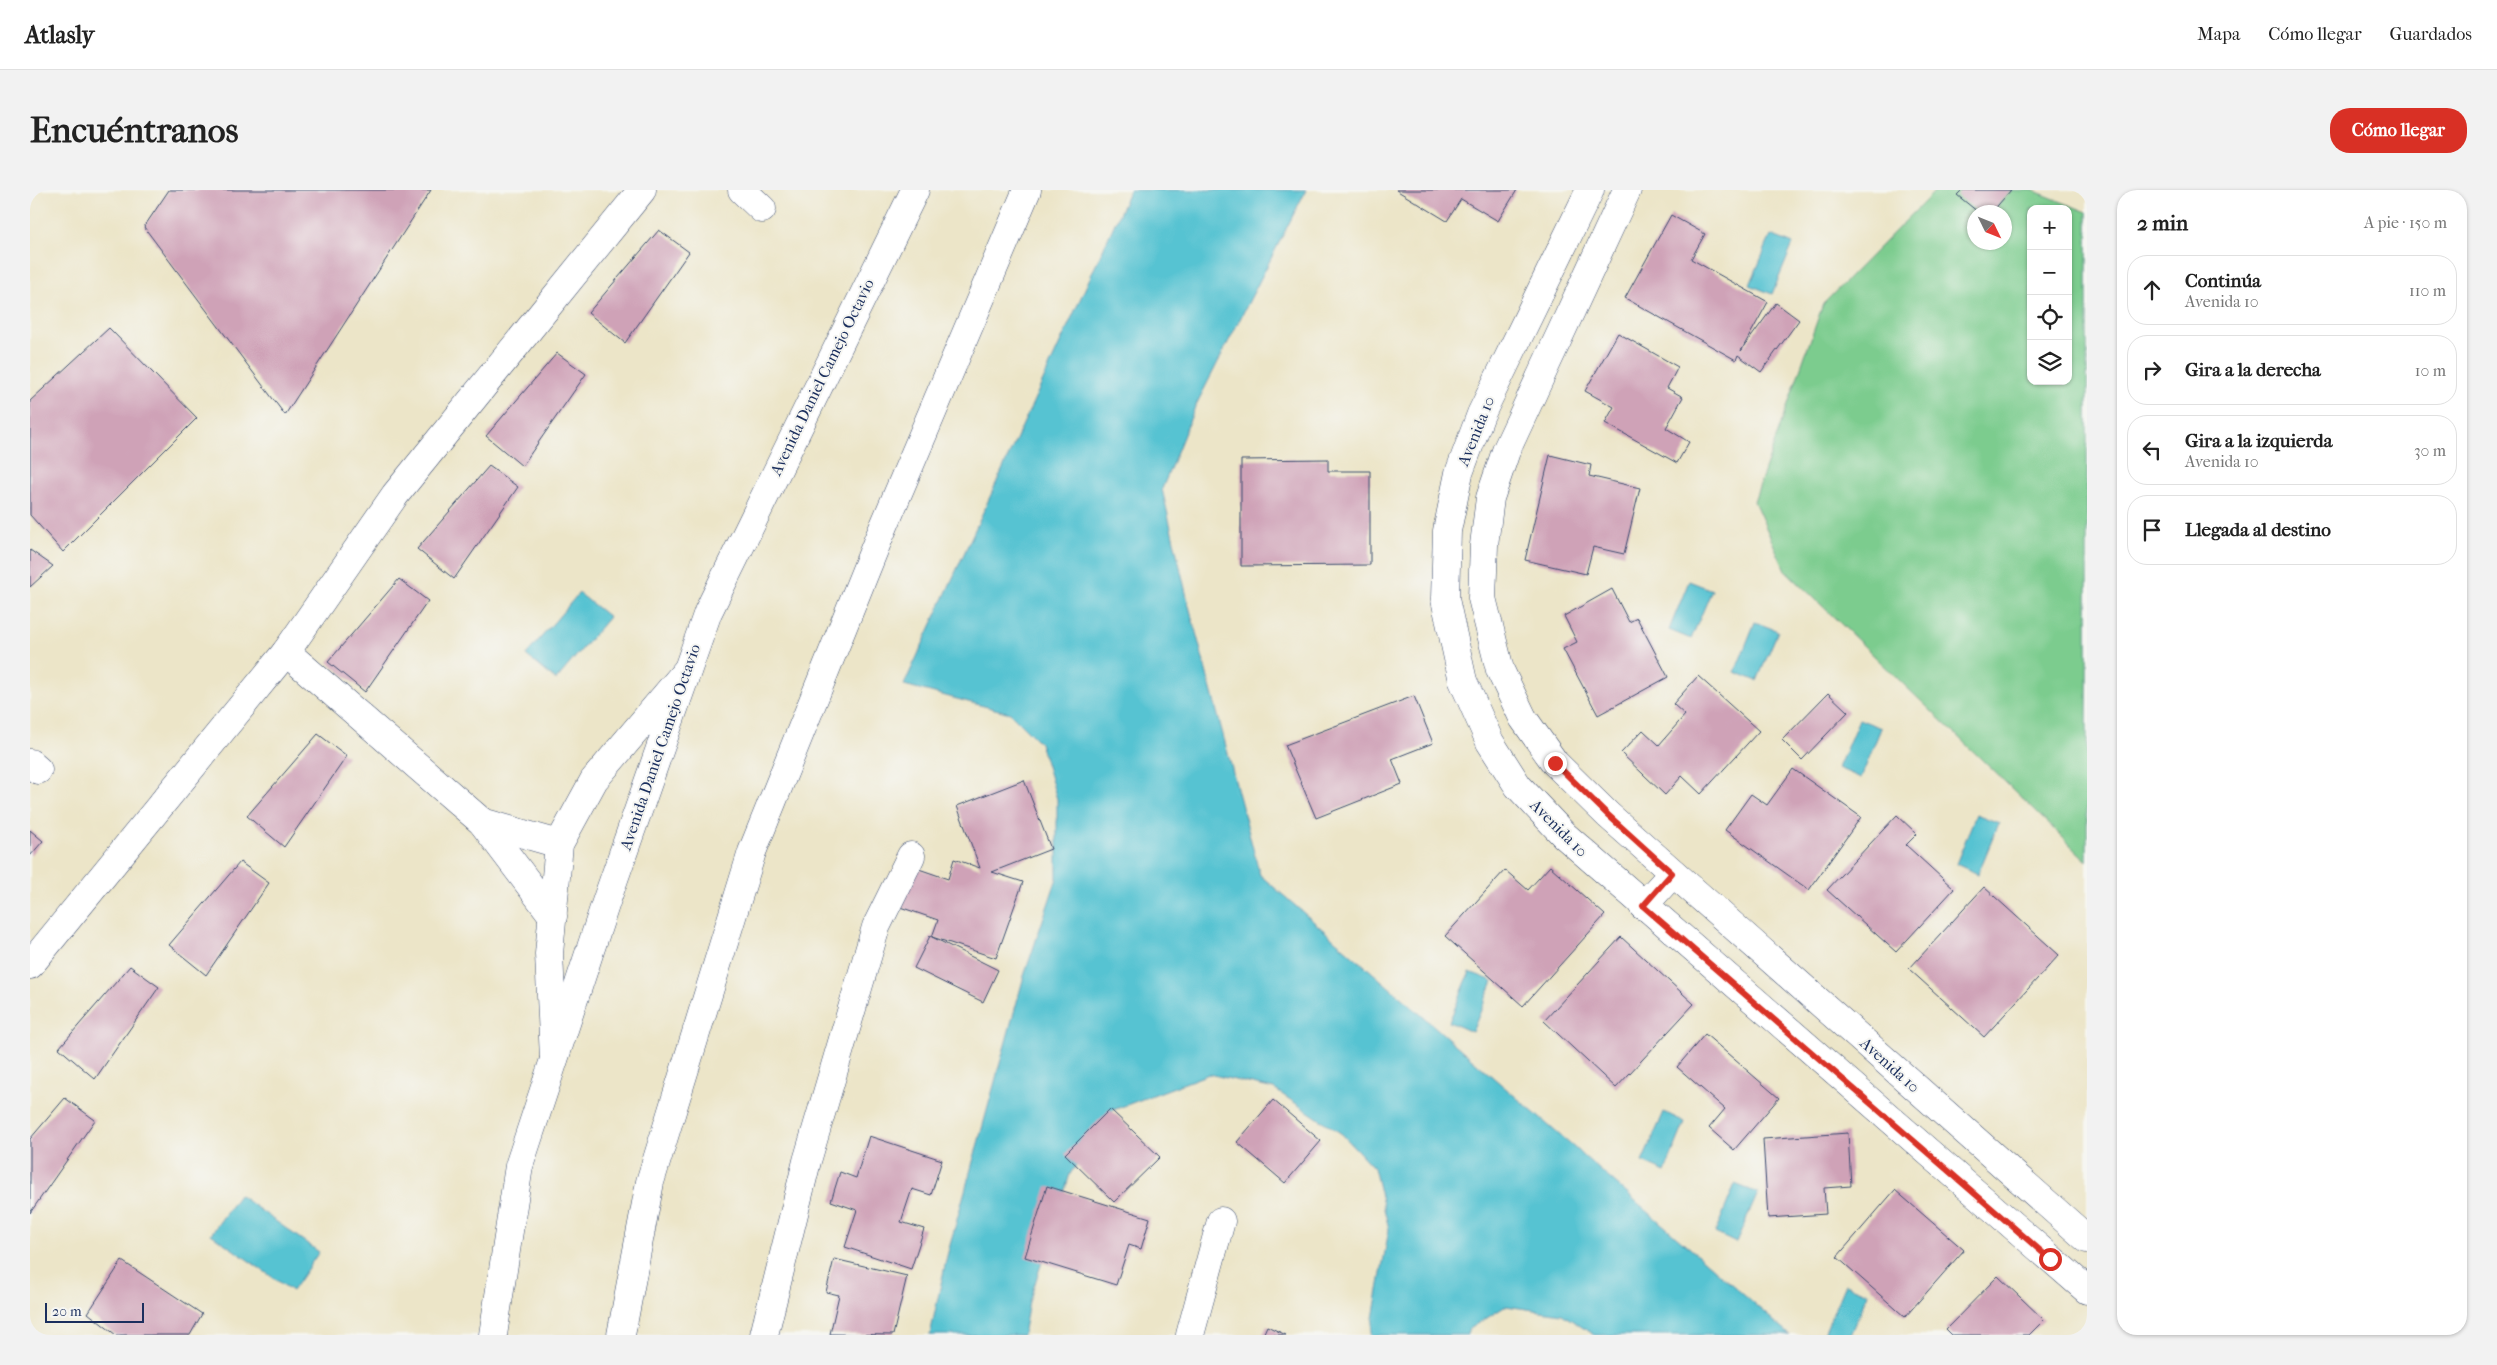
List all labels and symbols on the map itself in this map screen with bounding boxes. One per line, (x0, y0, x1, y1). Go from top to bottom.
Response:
north arrow (1967, 205, 2012, 250)
street label: Avenida Daniel Camejo Octavio (766, 276, 878, 479)
street label: Avenida 10 (1453, 393, 1499, 470)
street label: Avenida Daniel Camejo Octavio (615, 642, 704, 853)
route end (1544, 752, 1567, 775)
street label: Avenida 10 (1526, 795, 1592, 861)
street label: Avenida 10 (1856, 1033, 1924, 1097)
route start (2039, 1248, 2062, 1271)
scale bar (45, 1300, 144, 1323)

